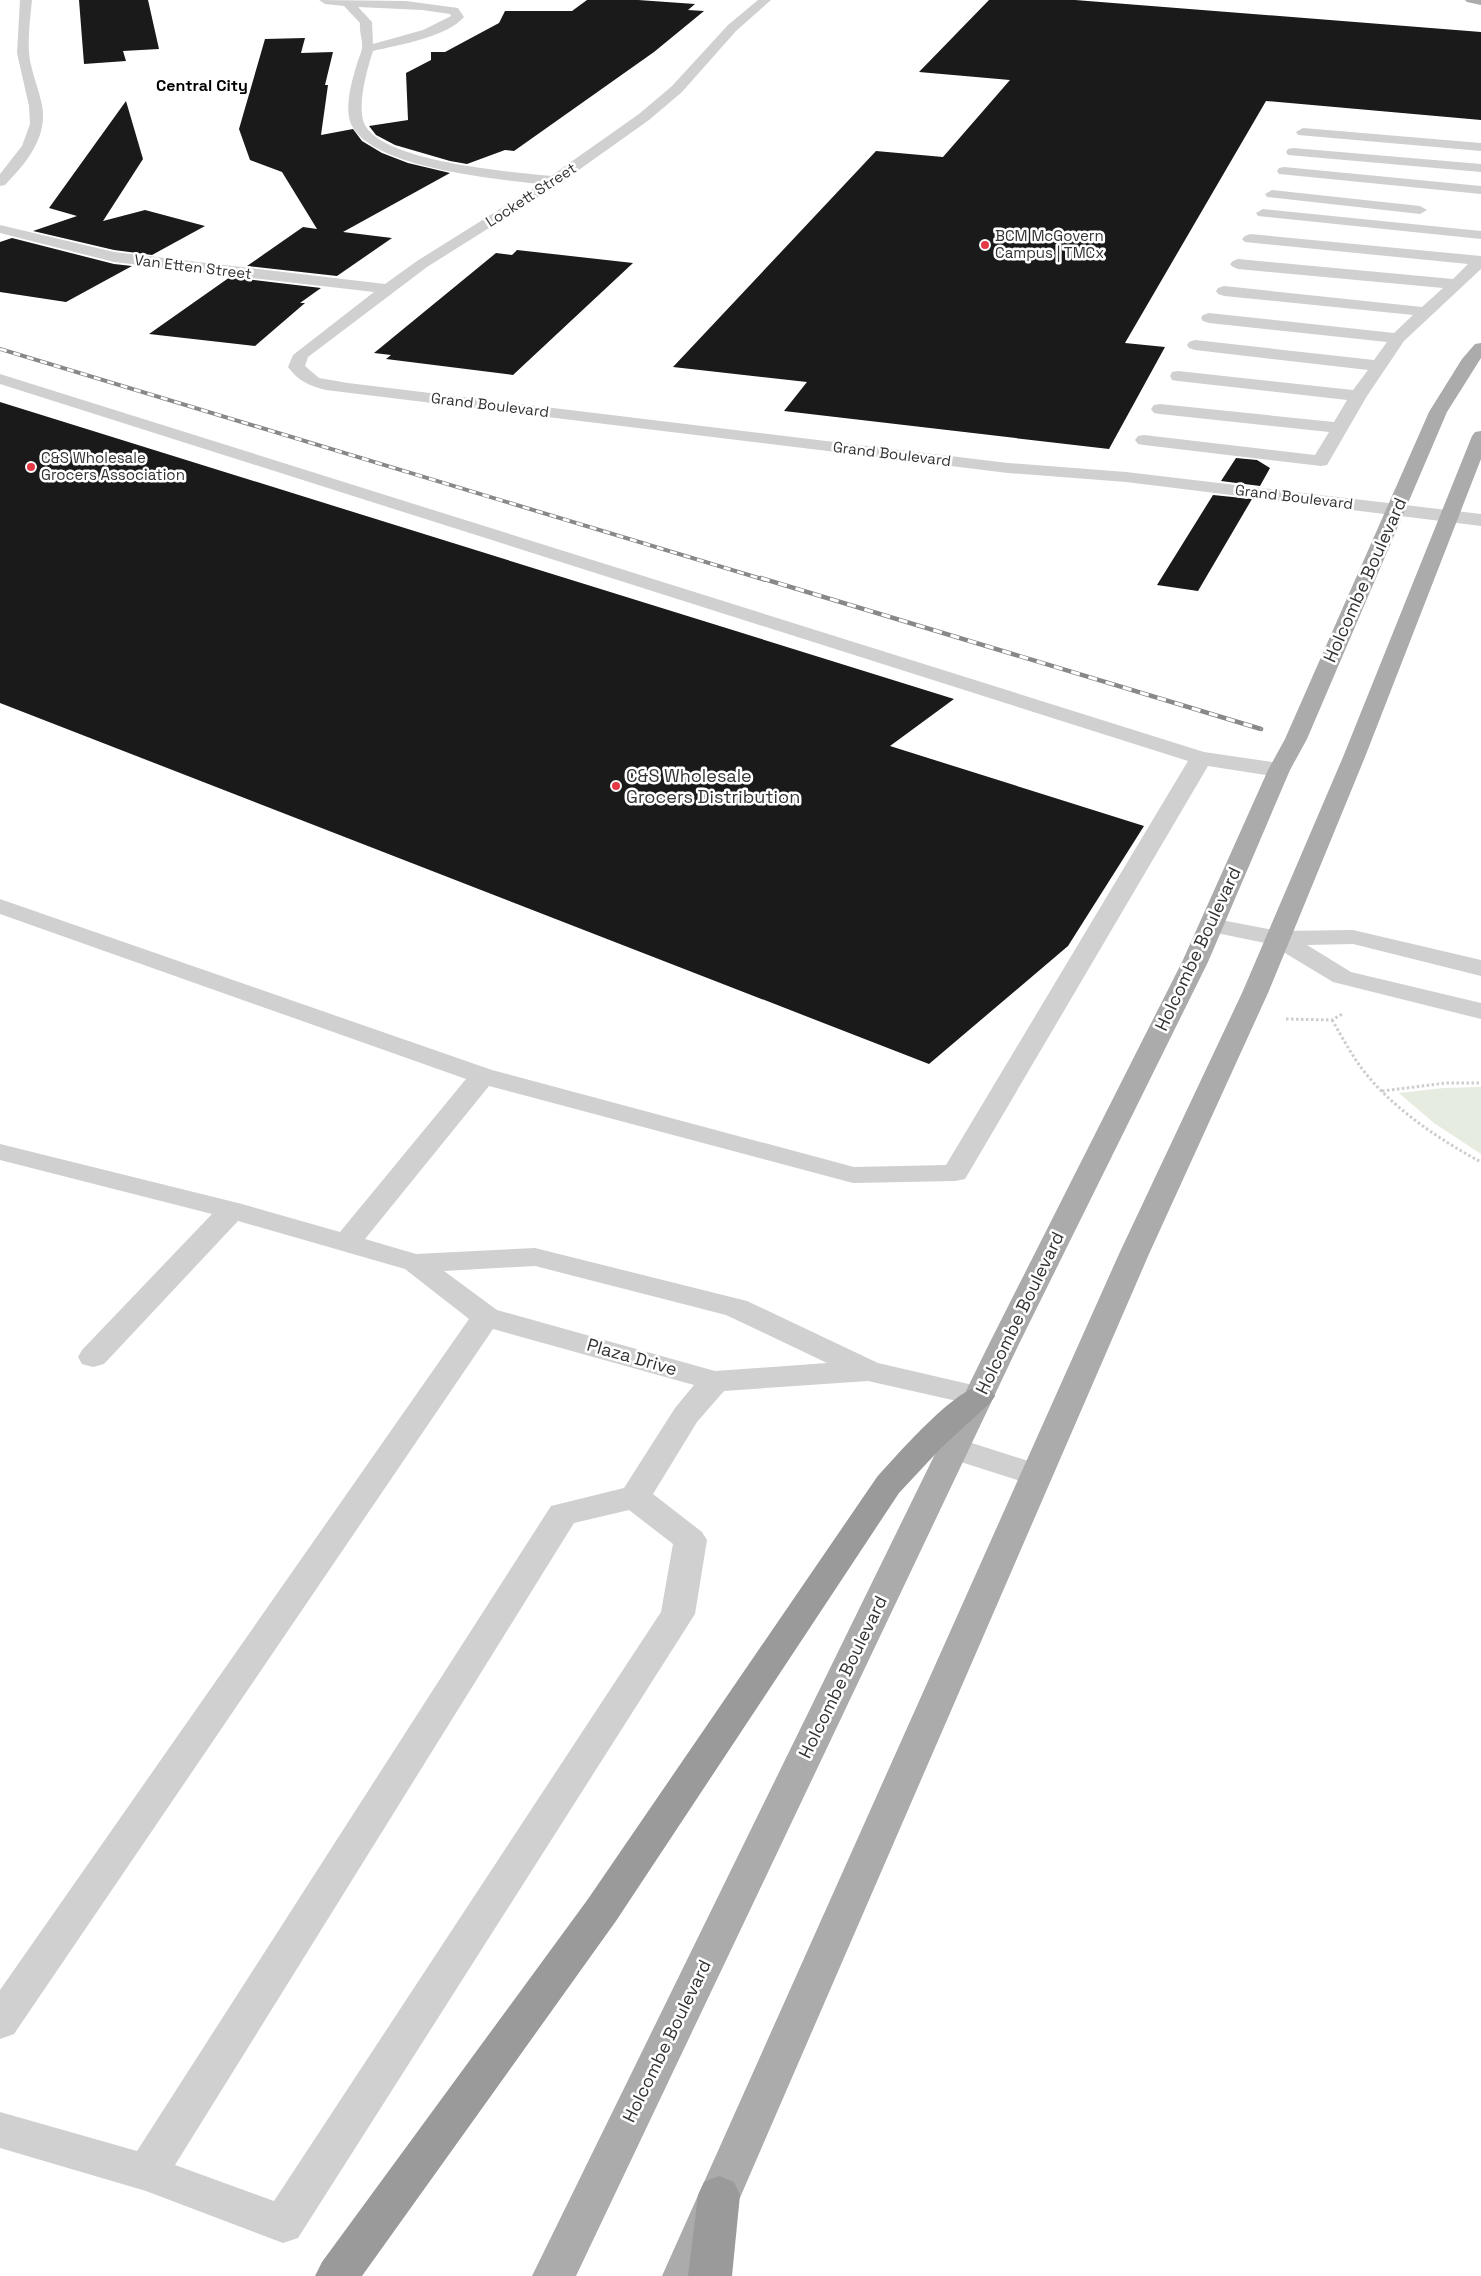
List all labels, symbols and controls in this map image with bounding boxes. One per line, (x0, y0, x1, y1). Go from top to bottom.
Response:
district label: Central City (156, 75, 248, 96)
street label: Lockett Street (482, 158, 580, 231)
place label: BCM McGovern Campus | TMCx (995, 226, 1104, 262)
marker: BCM McGovern Campus | TMCx (979, 239, 991, 251)
street label: Van Etten Street (133, 250, 253, 283)
street label: Grand Boulevard (430, 388, 550, 421)
street label: Grand Boulevard (832, 437, 952, 470)
place label: C&S Wholesale Grocers Association (41, 448, 185, 484)
marker: C&S Wholesale Grocers Association (25, 461, 37, 473)
street label: Grand Boulevard (1234, 480, 1354, 513)
street label: Holcombe Boulevard (1318, 494, 1411, 666)
place label: C&S Wholesale Grocers Distribution (626, 764, 800, 808)
marker: C&S Wholesale Grocers Distribution (610, 780, 622, 792)
street label: Holcombe Boulevard (1149, 863, 1246, 1034)
street label: Holcombe Boulevard (970, 1228, 1069, 1398)
street label: Plaza Drive (584, 1333, 680, 1380)
street label: Holcombe Boulevard (793, 1592, 892, 1762)
street label: Holcombe Boulevard (617, 1956, 716, 2126)

